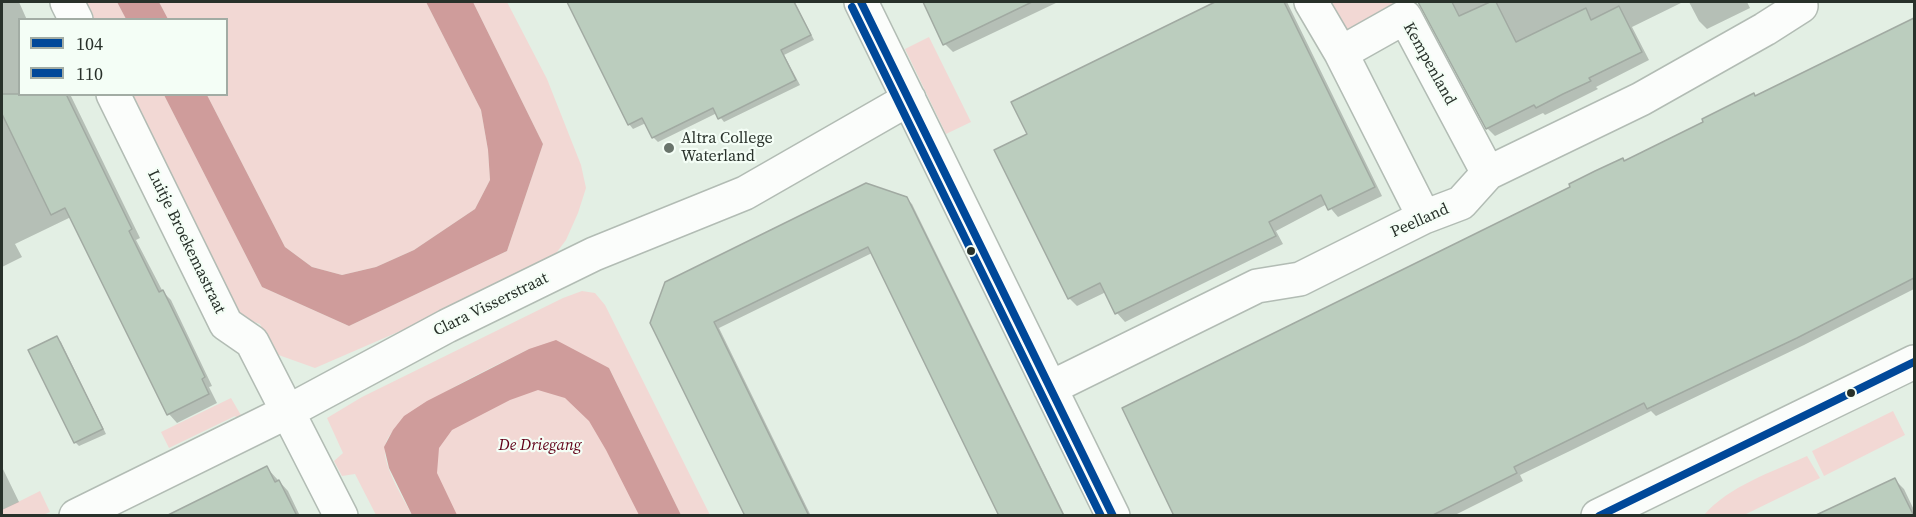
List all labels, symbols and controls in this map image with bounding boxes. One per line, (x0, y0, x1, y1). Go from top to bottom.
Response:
legend (18, 18, 228, 96)
street label: Kempenland (1398, 19, 1460, 109)
text: 104 (76, 31, 103, 56)
text: 110 (76, 61, 103, 86)
place label: Altra College Waterland (681, 129, 773, 167)
marker: Altra College Waterland (662, 141, 676, 155)
street label: Luitje Broekemastraat (143, 167, 229, 317)
street label: Peelland (1388, 200, 1452, 242)
unlabelled marker (965, 245, 977, 257)
street label: Clara Visserstraat (431, 269, 551, 341)
unlabelled marker (1845, 387, 1857, 399)
park label: De Driegang (498, 436, 582, 456)

